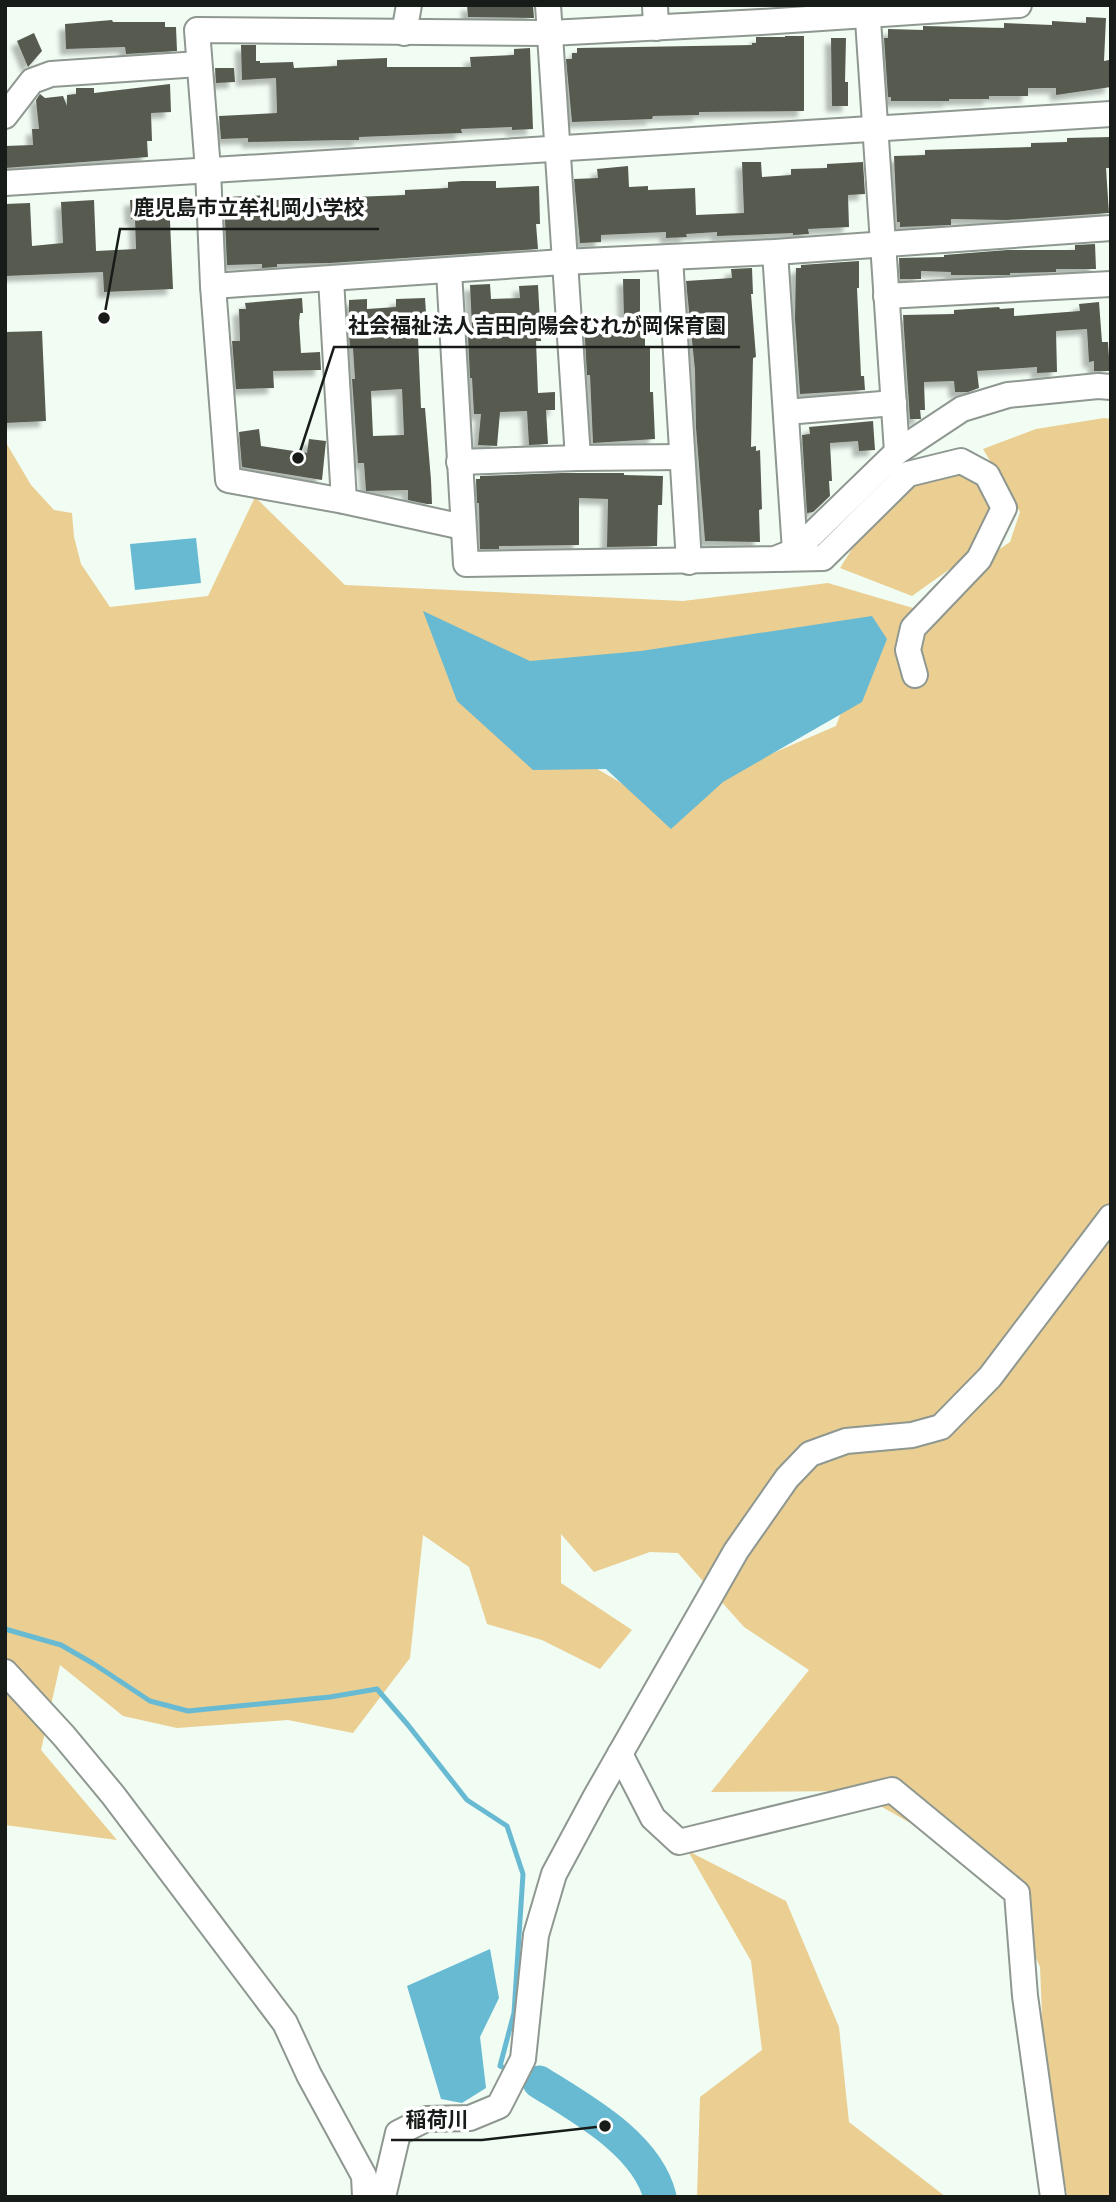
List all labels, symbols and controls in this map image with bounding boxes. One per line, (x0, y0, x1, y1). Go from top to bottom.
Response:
callout: 鹿児島市立牟礼岡小学校 (120, 187, 379, 229)
text: 鹿児島市立牟礼岡小学校 (134, 196, 365, 220)
callout: 社会福祉法人吉田向陽会むれが岡保育園 (334, 305, 740, 347)
text: 社会福祉法人吉田向陽会むれが岡保育園 (348, 314, 726, 338)
callout: 稲荷川 (391, 2098, 482, 2140)
text: 稲荷川 (406, 2108, 469, 2132)

